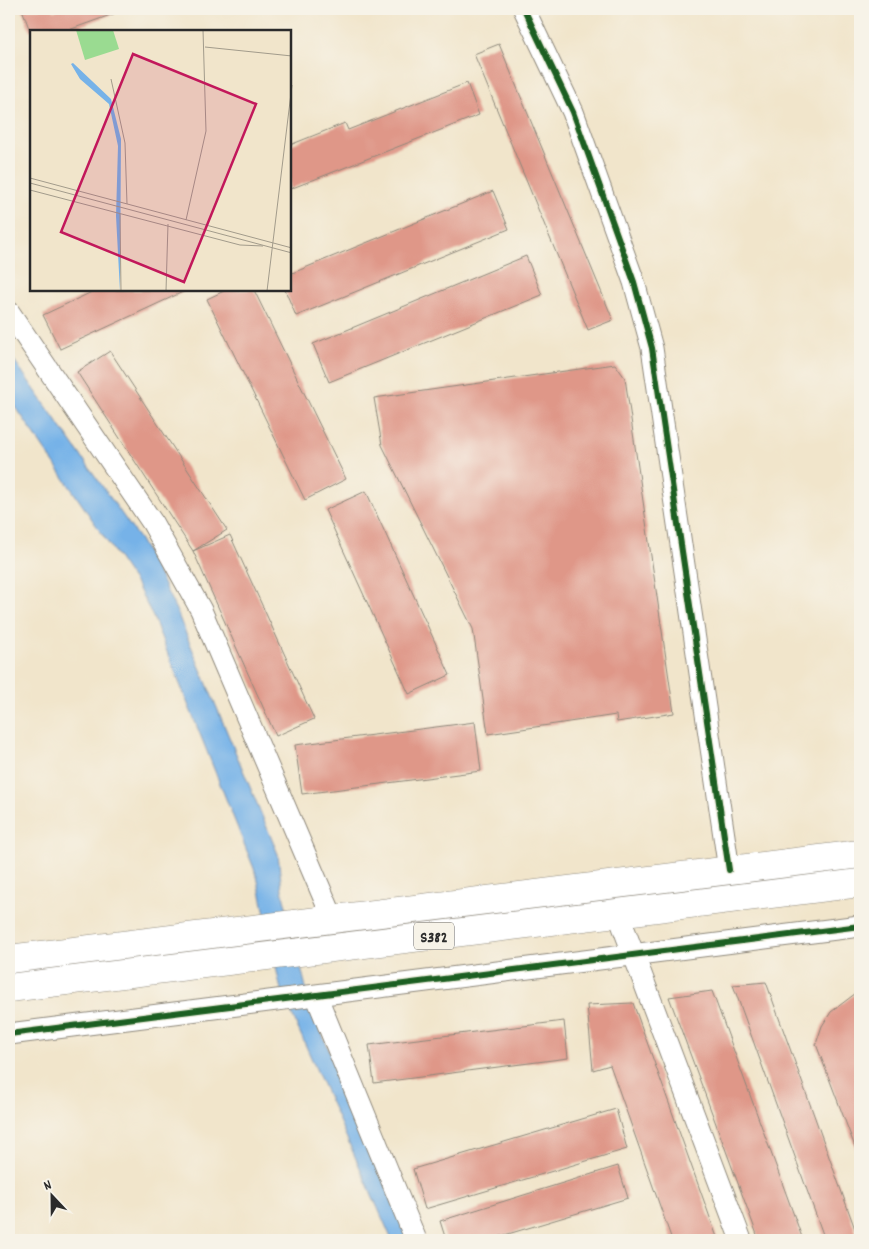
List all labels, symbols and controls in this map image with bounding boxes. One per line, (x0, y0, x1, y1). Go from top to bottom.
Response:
inset map (30, 30, 291, 291)
road number: S382 (414, 922, 454, 949)
north arrow (28, 1172, 78, 1222)
text: N (41, 1175, 55, 1196)

